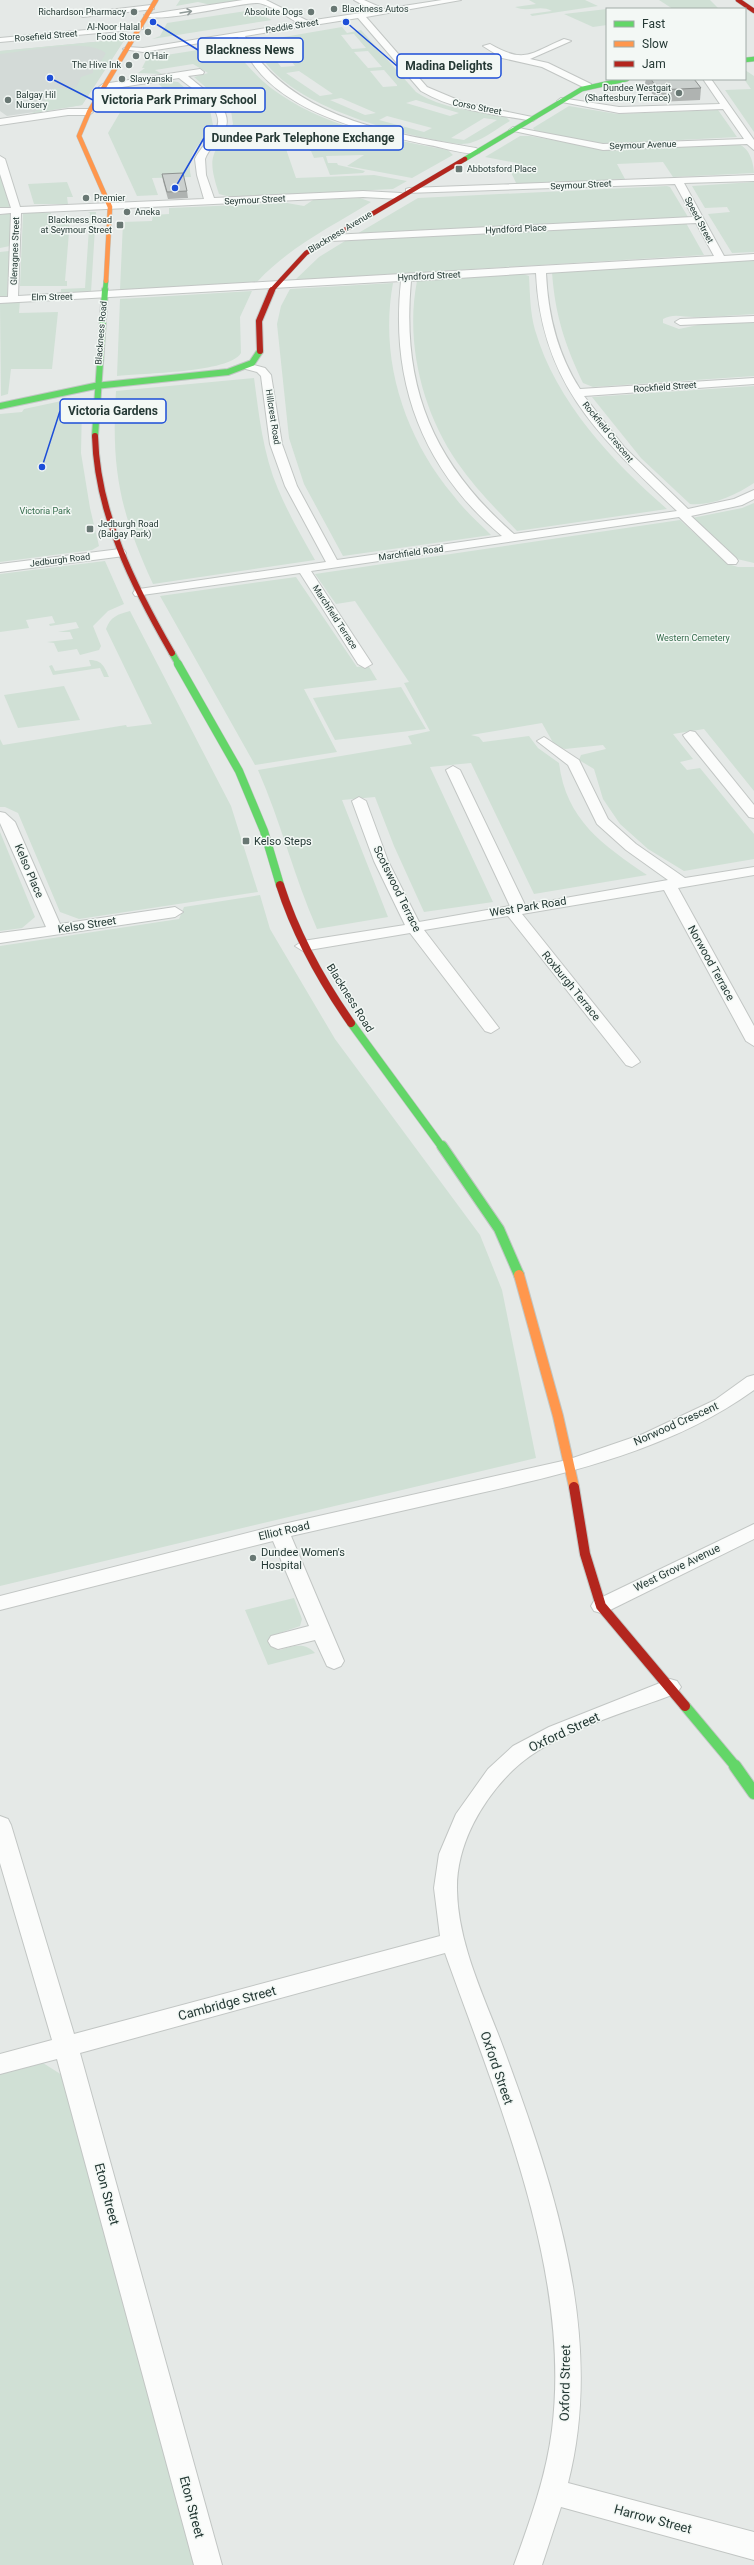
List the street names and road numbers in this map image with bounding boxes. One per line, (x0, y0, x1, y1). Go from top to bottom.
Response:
street label: Peddie Street (265, 17, 319, 35)
street label: Rosefield Street (14, 28, 78, 44)
street label: Corso Street (452, 97, 502, 117)
street label: Seymour Avenue (609, 139, 677, 151)
street label: Seymour Street (550, 178, 612, 192)
street label: Seymour Street (224, 193, 286, 207)
street label: Speed Street (683, 195, 715, 245)
street label: Blackness Avenue (306, 209, 374, 255)
street label: Glenagnes Street (9, 217, 21, 285)
street label: Hyndford Place (485, 222, 547, 236)
street label: Hyndford Street (397, 269, 461, 283)
street label: Elm Street (31, 292, 73, 302)
street label: Blackness Road (93, 301, 109, 365)
street label: Rockfield Street (633, 380, 697, 394)
street label: Hillcrest Road (264, 389, 282, 445)
street label: Rockfield Crescent (581, 400, 635, 464)
street label: Marchfield Road (378, 544, 444, 562)
street label: Jedburgh Road (29, 551, 91, 569)
street label: Marchfield Terrace (311, 583, 360, 651)
street label: Kelso Place (12, 842, 46, 900)
street label: Scotswood Terrace (371, 844, 424, 934)
street label: West Park Road (489, 895, 567, 919)
street label: Kelso Street (57, 914, 118, 936)
street label: Norwood Terrace (685, 923, 737, 1003)
street label: Roxburgh Terrace (539, 949, 603, 1024)
street label: Blackness Road (324, 961, 376, 1035)
street label: Norwood Crescent (632, 1399, 721, 1448)
street label: Elliot Road (257, 1519, 311, 1543)
street label: West Grove Avenue (632, 1541, 722, 1595)
street label: Oxford Street (526, 1709, 602, 1755)
street label: Cambridge Street (176, 1983, 278, 2023)
street label: Oxford Street (477, 2029, 517, 2107)
street label: Eton Street (92, 2161, 122, 2227)
street label: Oxford Street (557, 2345, 573, 2421)
street label: Eton Street (177, 2474, 207, 2540)
street label: Harrow Street (613, 2501, 693, 2537)

